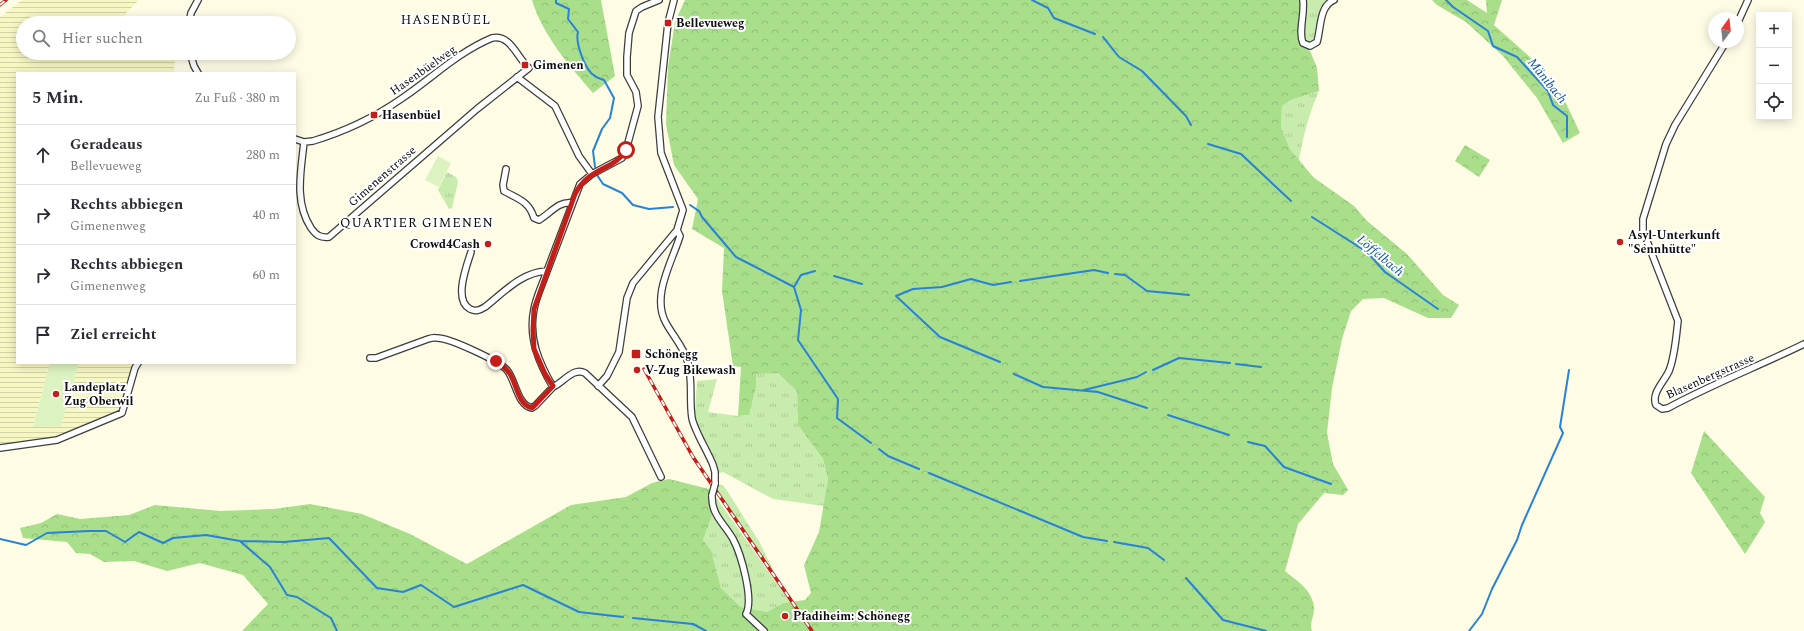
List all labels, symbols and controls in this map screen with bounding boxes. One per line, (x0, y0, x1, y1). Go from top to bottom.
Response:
district label: HASENBÜEL (401, 10, 491, 30)
north arrow (1708, 12, 1744, 48)
map controls (1756, 12, 1792, 120)
button: + (1756, 12, 1792, 48)
place label: Bellevueweg (676, 14, 744, 33)
search box (16, 16, 296, 60)
marker: Bellevueweg (663, 18, 673, 28)
icon: search (30, 27, 52, 49)
text: Hier suchen (62, 27, 143, 50)
street label: Hasenbüelweg (386, 40, 461, 100)
button: − (1756, 48, 1792, 84)
water label: Mänibach (1522, 53, 1572, 108)
place label: Gimenen (533, 56, 584, 75)
marker: Gimenen (520, 60, 530, 70)
button: locate (1756, 84, 1792, 120)
text: 5 Min. (32, 85, 83, 111)
text: Zu Fuß · 380 m (194, 88, 280, 108)
place label: Hasenbüel (382, 106, 441, 125)
marker: Hasenbüel (369, 110, 379, 120)
text: Geradeaus (70, 133, 142, 156)
street label: Gimenenstrasse (344, 141, 421, 211)
route start (617, 141, 635, 159)
icon: ahead (32, 144, 54, 166)
text: 280 m (246, 145, 280, 165)
text: Bellevueweg (70, 156, 142, 176)
text: Rechts abbiegen (70, 193, 183, 216)
icon: right (32, 204, 54, 226)
text: 40 m (253, 205, 280, 225)
district label: QUARTIER GIMENEN (340, 213, 494, 233)
text: Gimenenweg (70, 216, 146, 236)
place label: Asyl-Unterkunft "Sennhütte" (1628, 226, 1720, 259)
water label: Löffelbach (1352, 230, 1409, 282)
place label: Crowd4Cash (410, 235, 481, 254)
marker: Asyl-Unterkunft "Sennhütte" (1615, 237, 1625, 247)
marker: Crowd4Cash (483, 239, 493, 249)
text: Rechts abbiegen (70, 253, 183, 276)
icon: right (32, 264, 54, 286)
text: 60 m (253, 265, 280, 285)
text: Gimenenweg (70, 276, 146, 296)
text: Ziel erreicht (70, 323, 156, 346)
icon: arrive (32, 324, 54, 346)
place label: Schönegg (645, 345, 698, 364)
marker: Schönegg (630, 348, 642, 360)
street label: Blasenbergstrasse (1663, 348, 1758, 404)
route end (487, 352, 505, 370)
place label: V-Zug Bikewash (645, 361, 736, 380)
marker: V-Zug Bikewash (632, 365, 642, 375)
place label: Landeplatz Zug Oberwil (64, 378, 133, 411)
marker: Landeplatz Zug Oberwil (51, 389, 61, 399)
place label: Pfadiheim: Schönegg (793, 607, 910, 626)
marker: Pfadiheim: Schönegg (780, 611, 790, 621)

